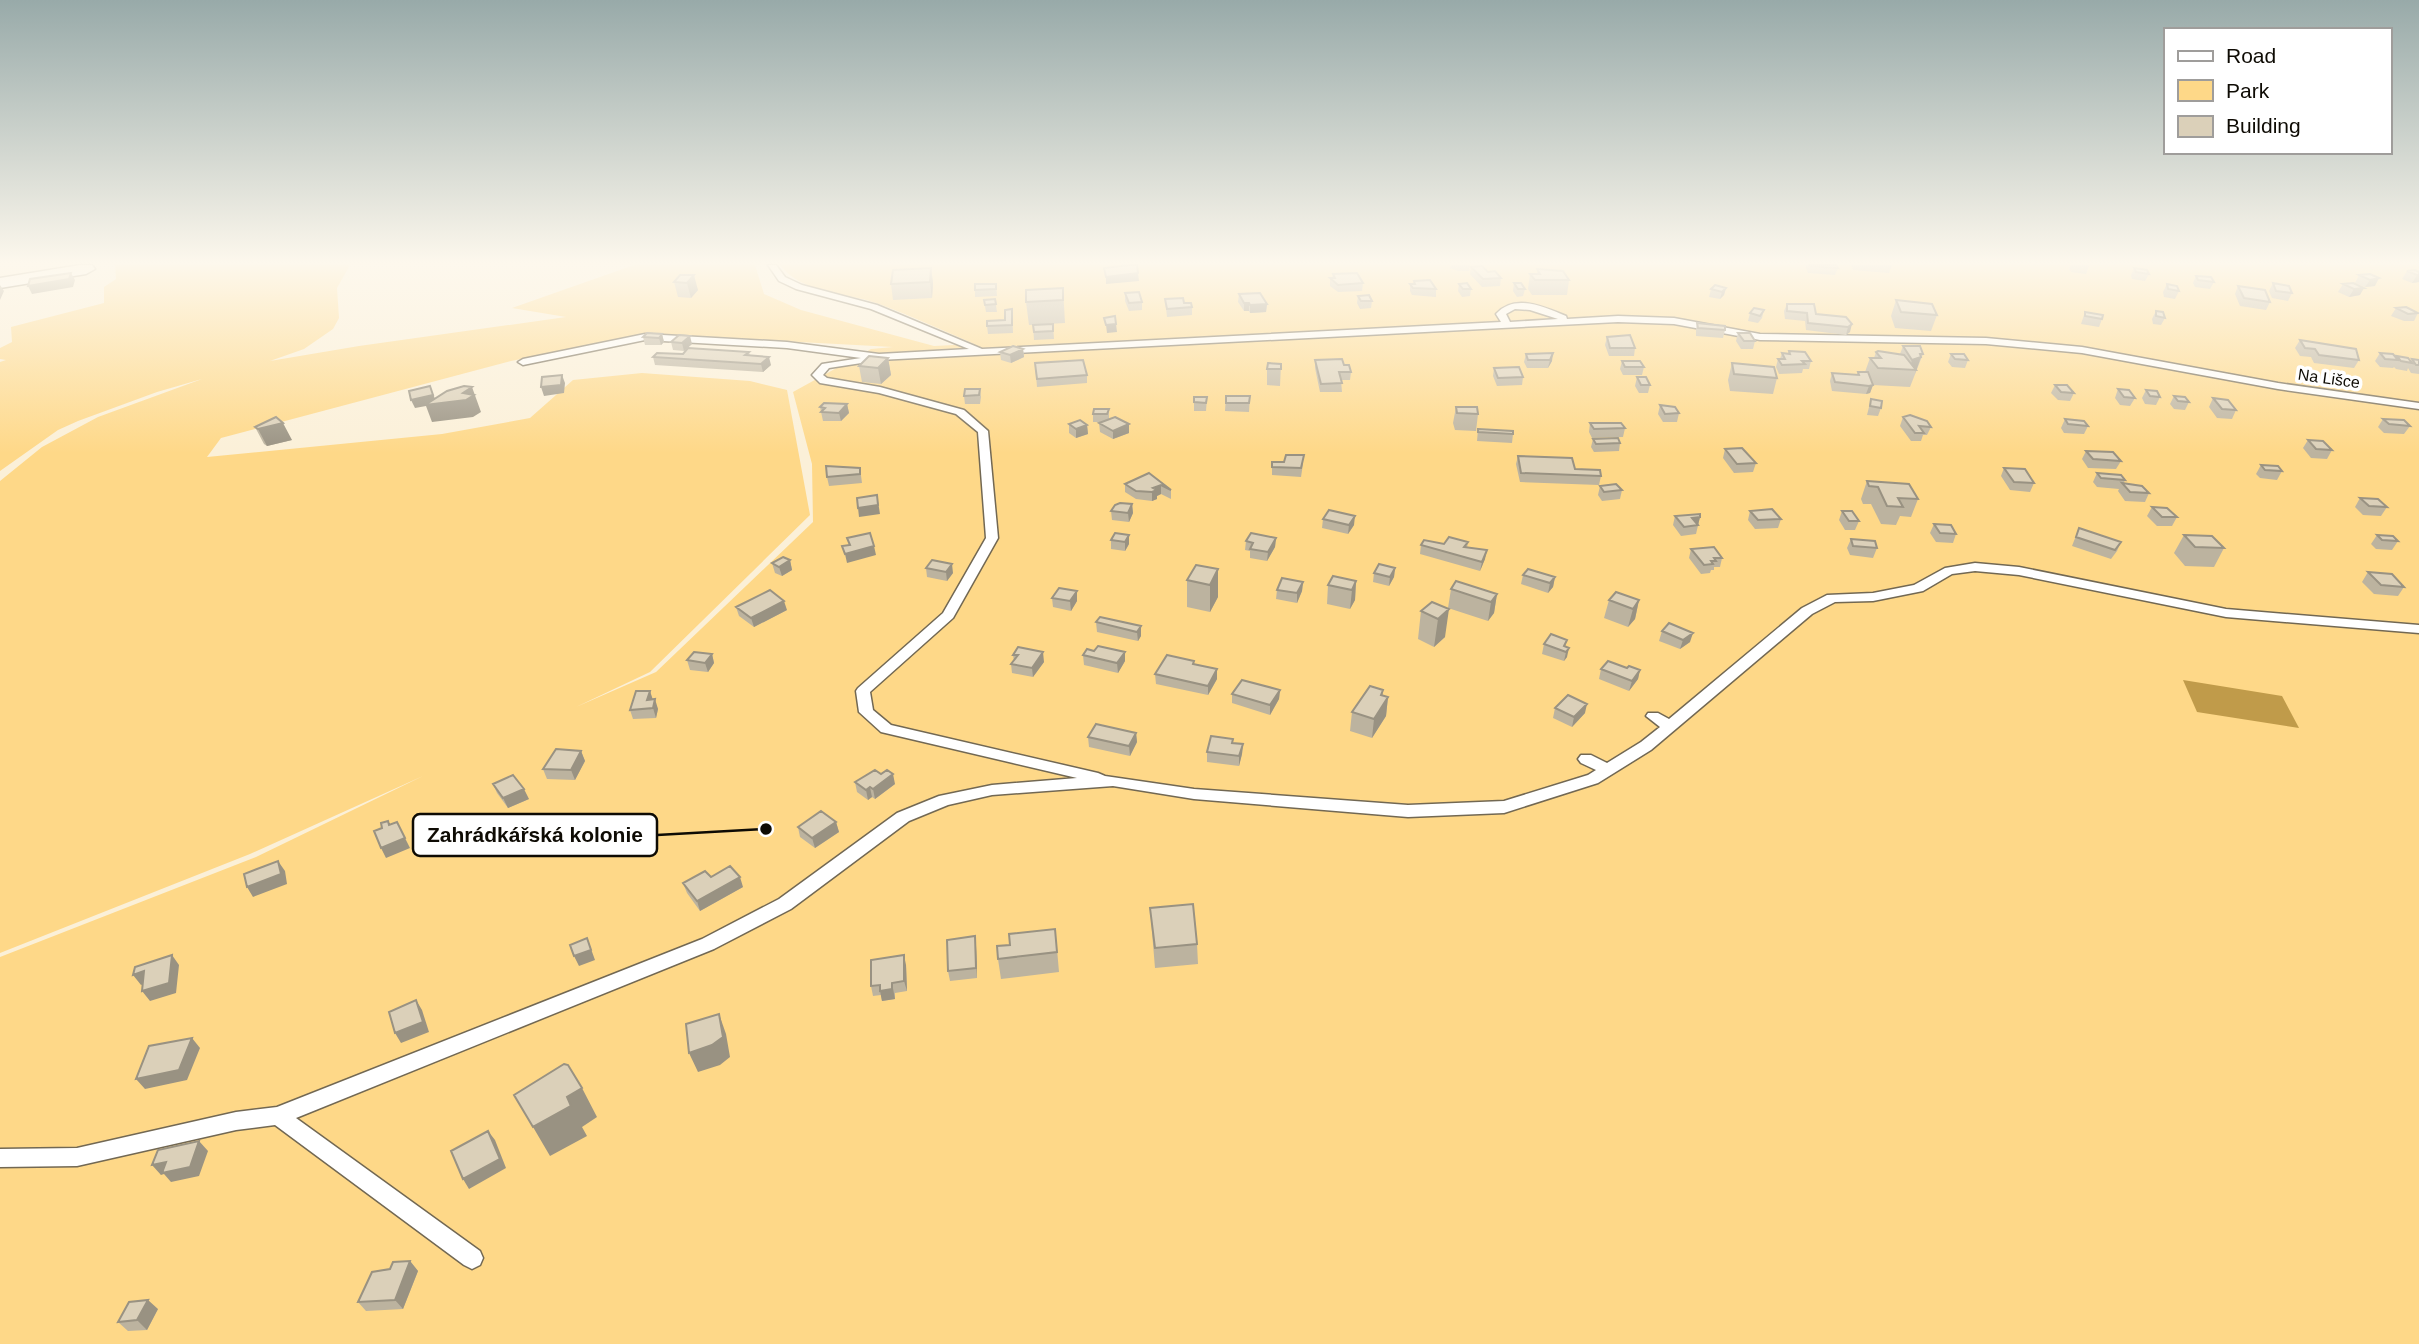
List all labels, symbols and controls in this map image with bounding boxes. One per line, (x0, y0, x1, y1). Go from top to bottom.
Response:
legend (2164, 28, 2391, 154)
text: Road (2226, 44, 2276, 67)
text: Park (2226, 79, 2270, 102)
text: Building (2226, 114, 2301, 137)
street label: Na Lišce (2297, 366, 2361, 391)
callout: Zahrádkářská kolonie (413, 814, 657, 856)
text: Zahrádkářská kolonie (427, 823, 643, 846)

